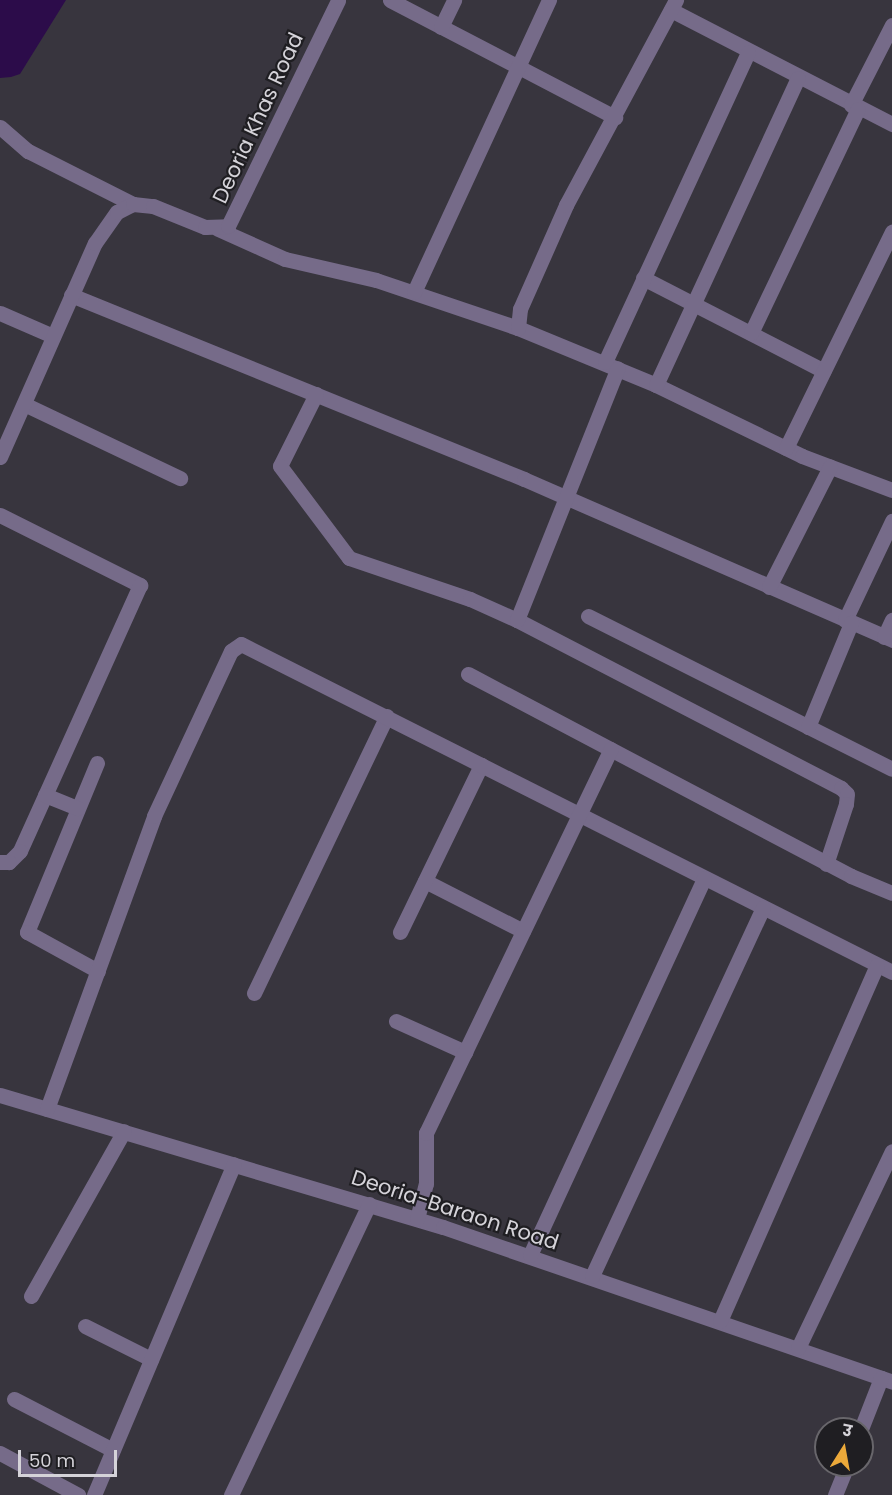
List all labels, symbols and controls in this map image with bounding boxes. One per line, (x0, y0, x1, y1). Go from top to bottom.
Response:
street label: Deoria Khas Road (207, 29, 309, 207)
street label: Deoria-Baraon Road (348, 1165, 562, 1255)
north arrow (814, 1417, 874, 1477)
text: उ (841, 1419, 854, 1443)
scale bar (21, 1438, 120, 1476)
text: 50 m (29, 1448, 75, 1473)

